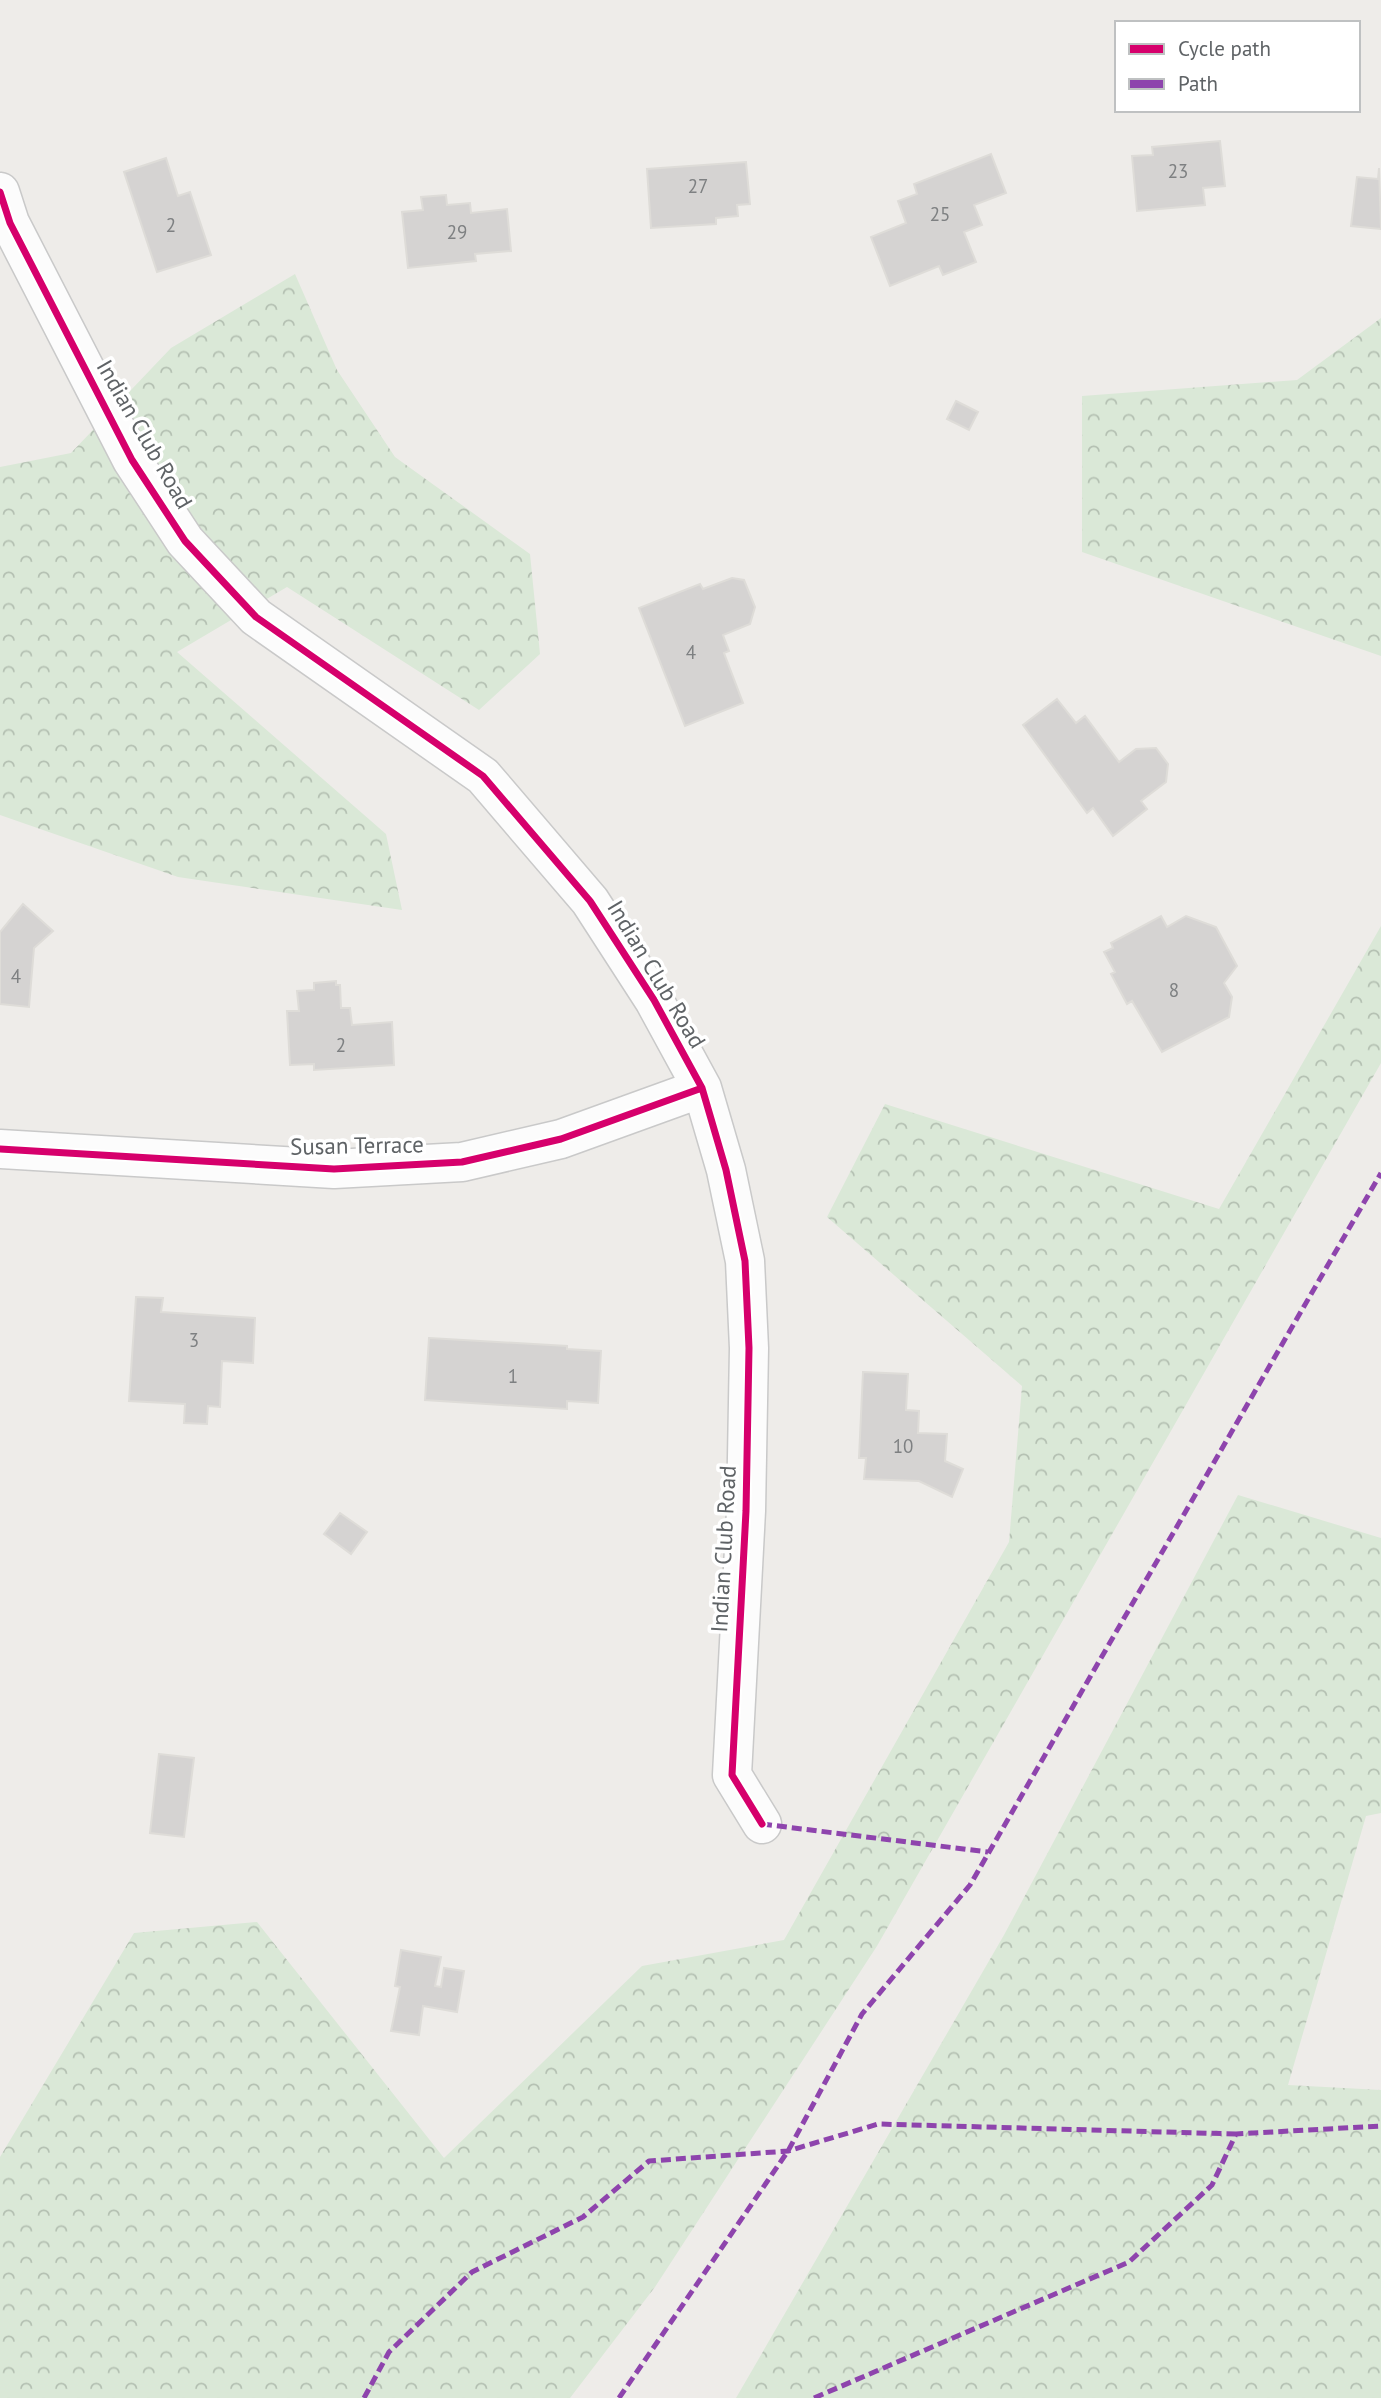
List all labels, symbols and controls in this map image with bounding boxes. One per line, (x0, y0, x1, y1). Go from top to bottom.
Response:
legend (1115, 21, 1360, 112)
text: Cycle path (1178, 35, 1271, 62)
text: Path (1178, 70, 1218, 97)
house number: 23 (1168, 159, 1188, 183)
house number: 27 (688, 174, 708, 198)
house number: 25 (930, 202, 950, 226)
house number: 2 (166, 213, 176, 237)
house number: 29 (447, 220, 467, 244)
street label: Indian Club Road (91, 354, 199, 514)
house number: 4 (686, 640, 696, 664)
street label: Indian Club Road (601, 895, 713, 1053)
house number: 4 (11, 964, 21, 988)
house number: 8 (1169, 978, 1179, 1002)
house number: 2 (336, 1033, 346, 1057)
street label: Susan Terrace (290, 1129, 424, 1161)
house number: 3 (189, 1328, 199, 1352)
house number: 1 (508, 1364, 518, 1388)
house number: 10 (893, 1434, 913, 1458)
street label: Indian Club Road (704, 1465, 742, 1633)

